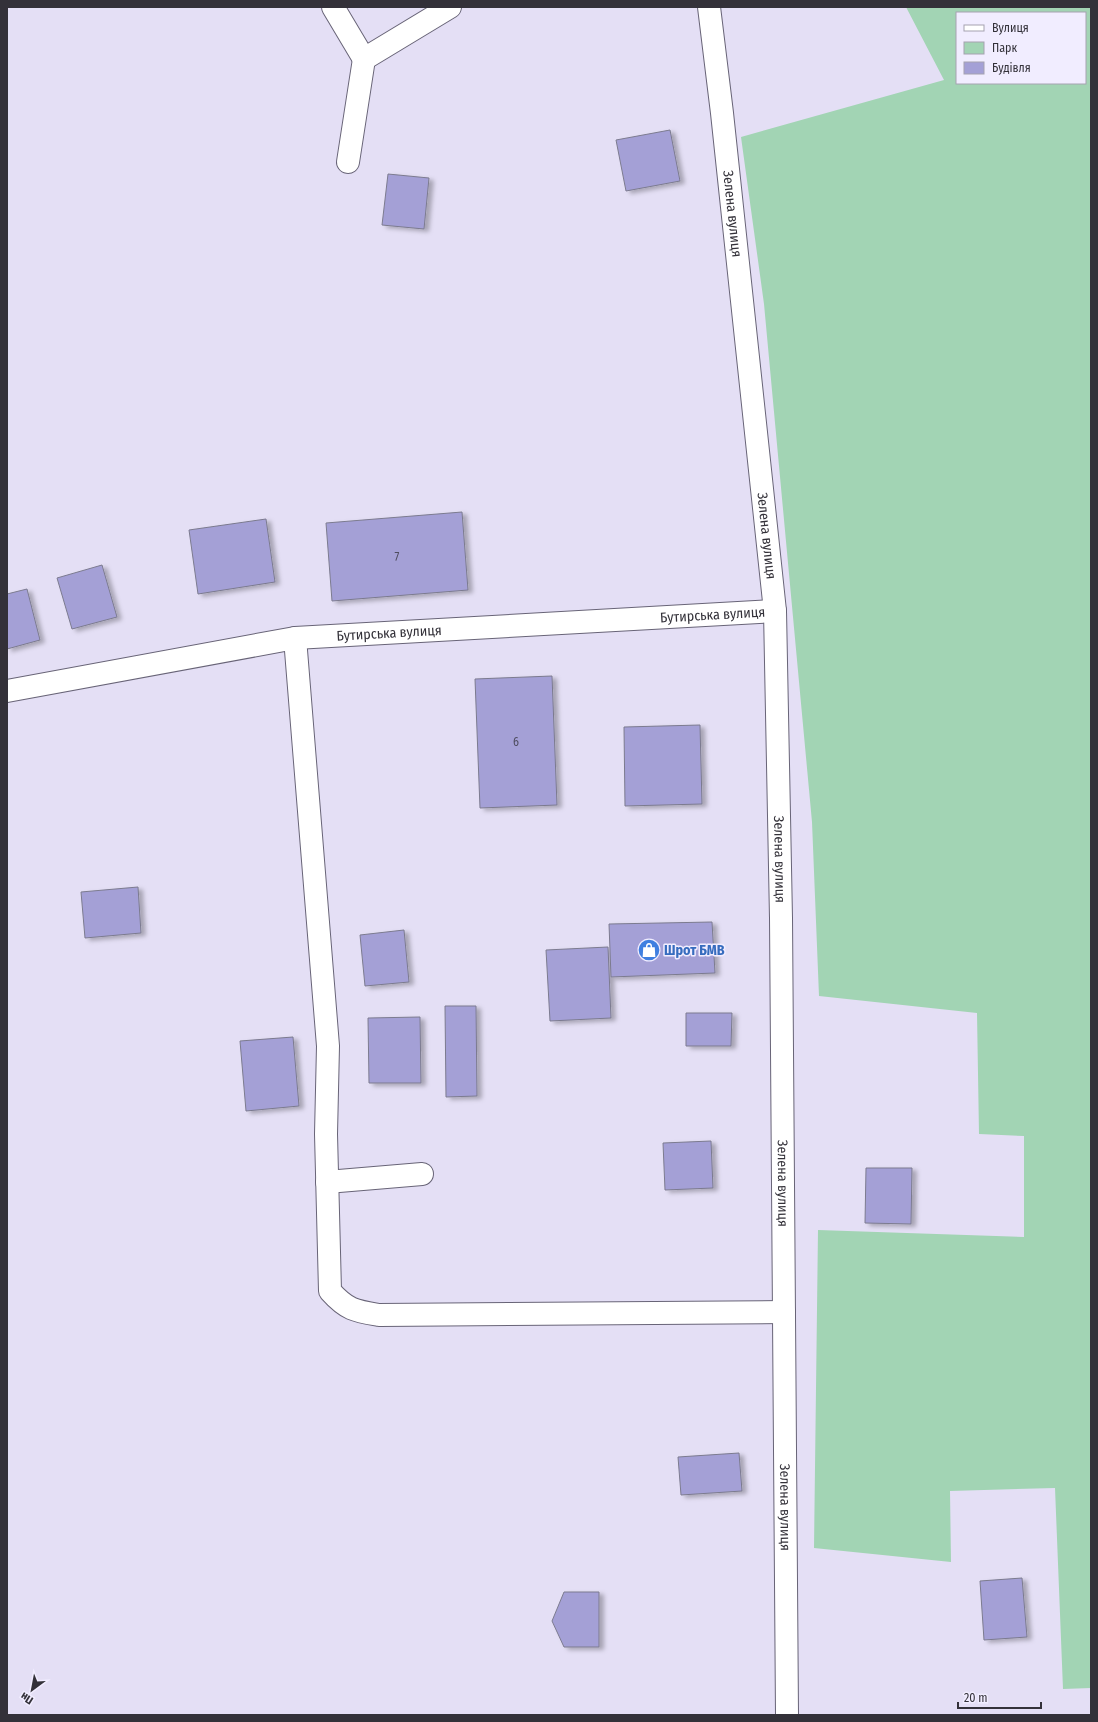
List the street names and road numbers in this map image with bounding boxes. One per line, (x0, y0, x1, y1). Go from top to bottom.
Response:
street label: Зелена вулиця (719, 169, 745, 258)
street label: Зелена вулиця (753, 492, 780, 580)
street label: Бутирська вулиця (659, 604, 766, 626)
street label: Бутирська вулиця (336, 622, 442, 645)
street label: Зелена вулиця (770, 816, 789, 903)
street label: Зелена вулиця (774, 1140, 791, 1227)
street label: Зелена вулиця (776, 1464, 794, 1551)

